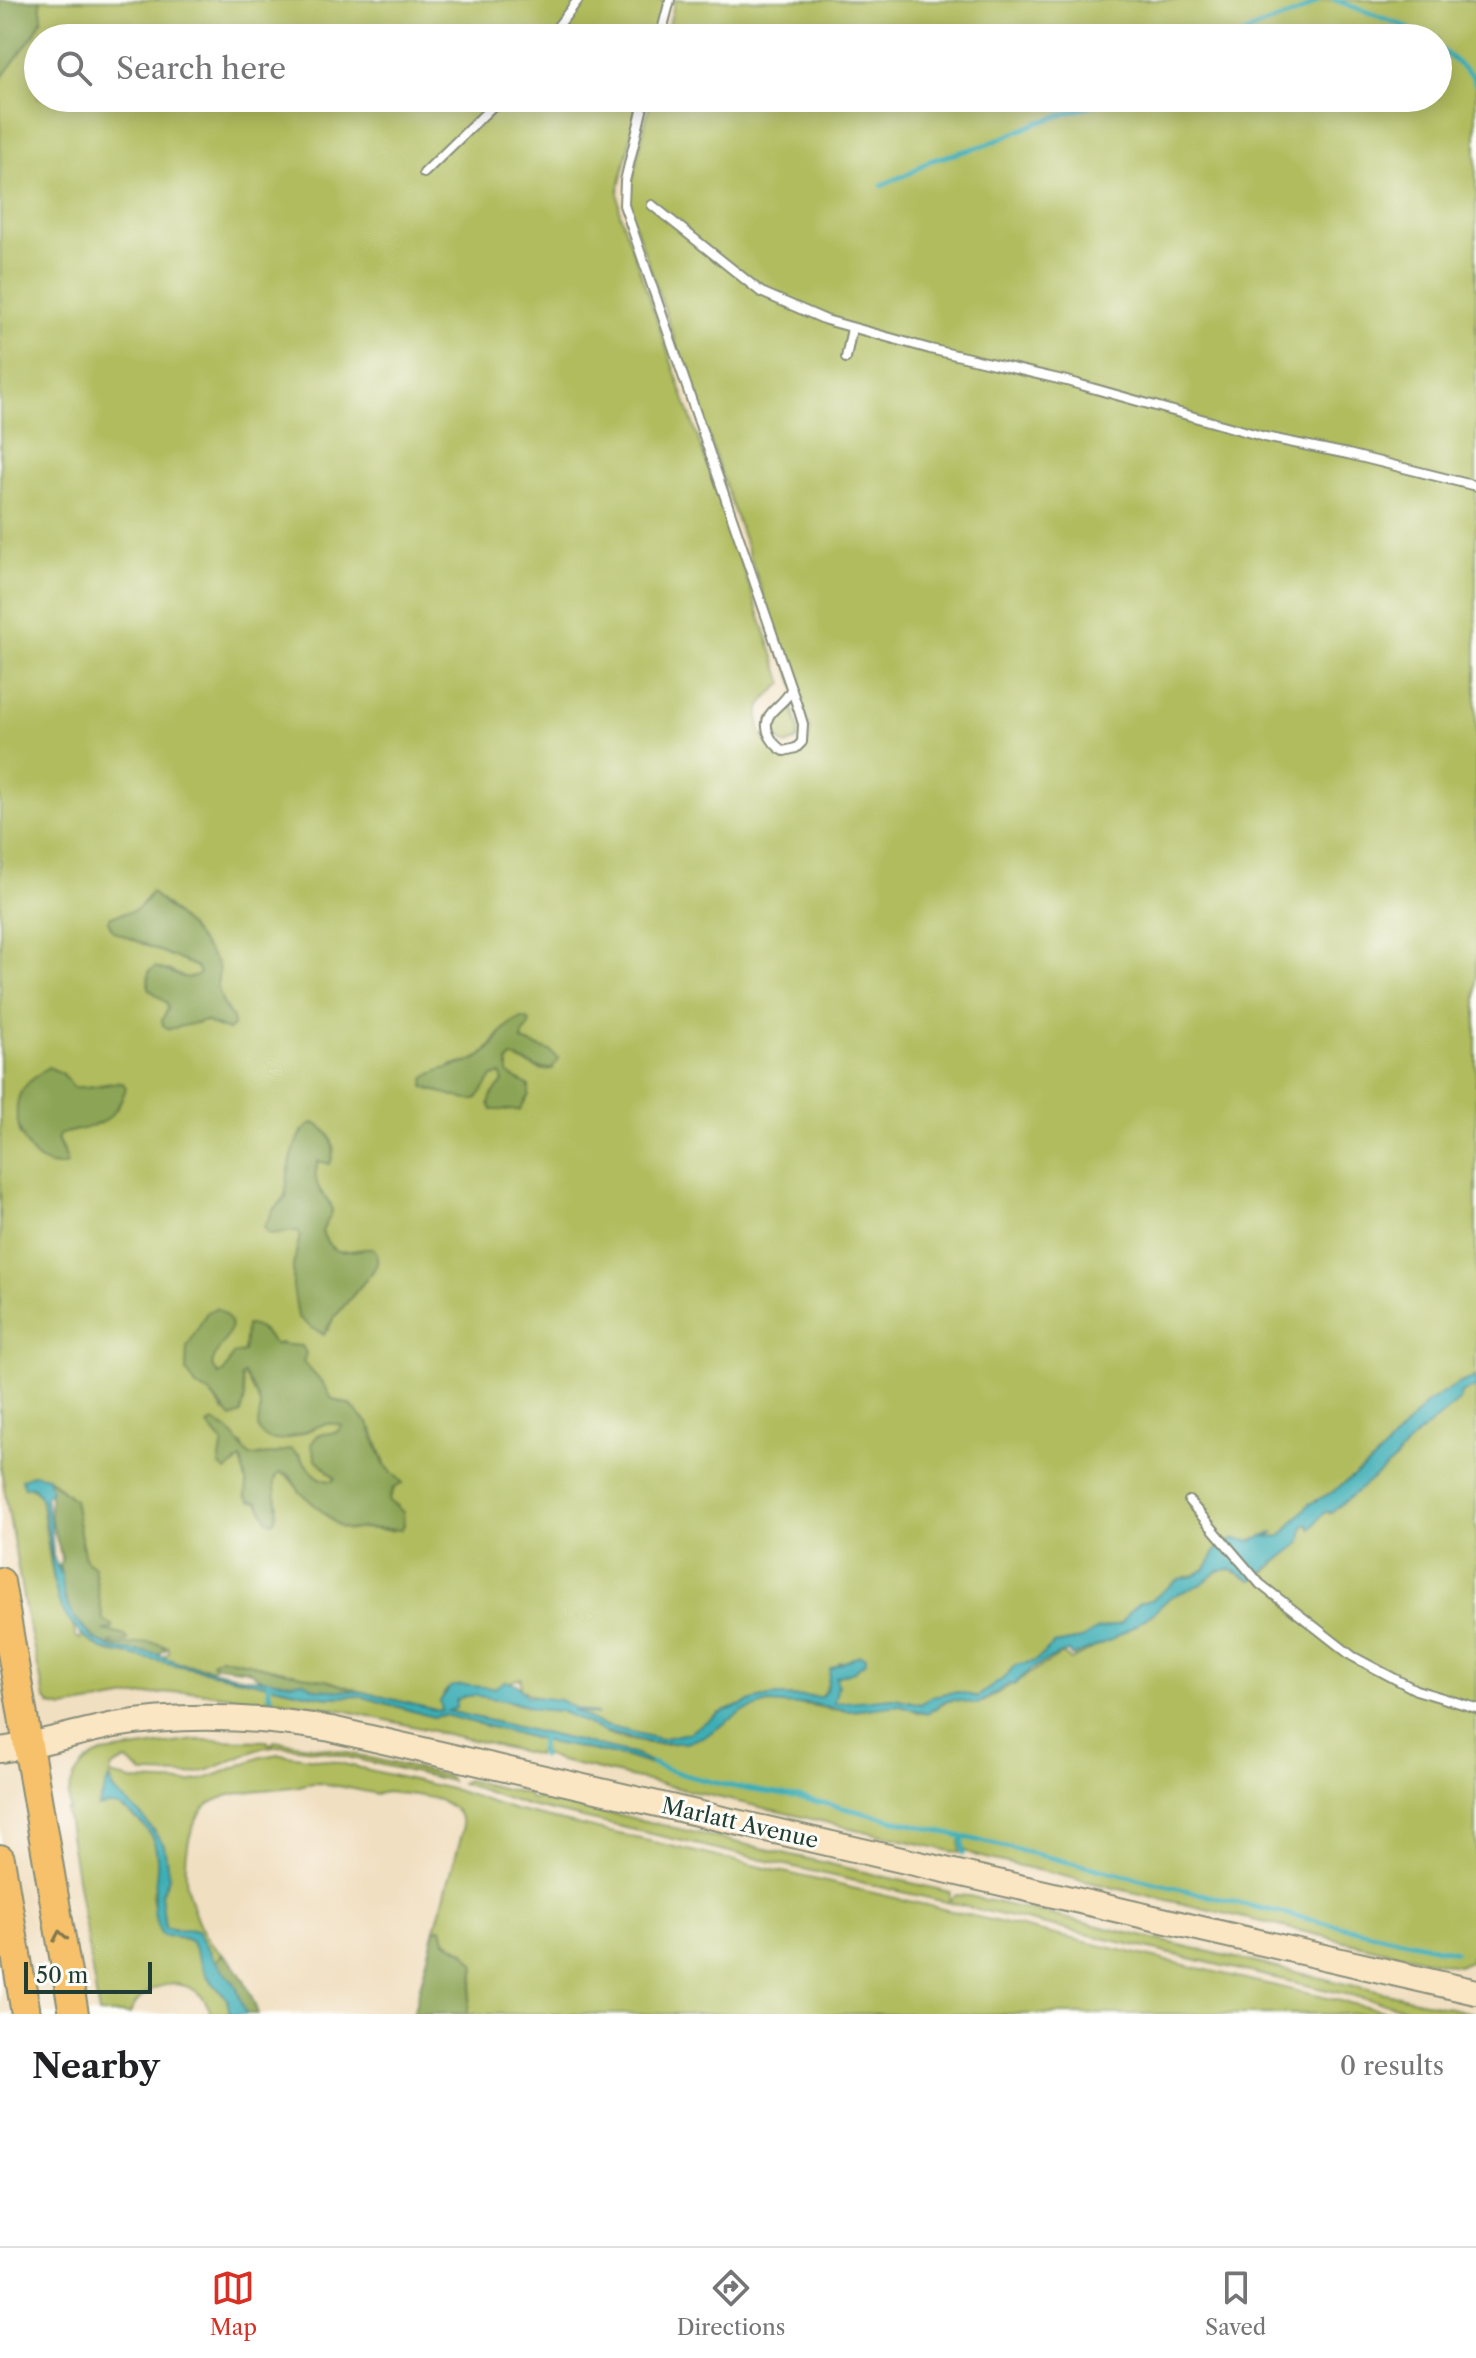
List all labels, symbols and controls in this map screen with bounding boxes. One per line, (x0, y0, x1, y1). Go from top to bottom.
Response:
search box (24, 24, 1452, 112)
icon: search (52, 46, 96, 90)
text: Search here (116, 50, 286, 87)
street label: Marlatt Avenue (659, 1792, 821, 1854)
one-way arrow (53, 1929, 70, 1942)
scale bar (24, 1958, 152, 1994)
text: 50 m (36, 1962, 88, 1989)
text: Nearby (32, 2045, 160, 2087)
text: 0 results (1340, 2050, 1444, 2082)
tab: Map (210, 2266, 257, 2341)
tab: Directions (677, 2266, 785, 2341)
tab: Saved (1205, 2266, 1266, 2341)

